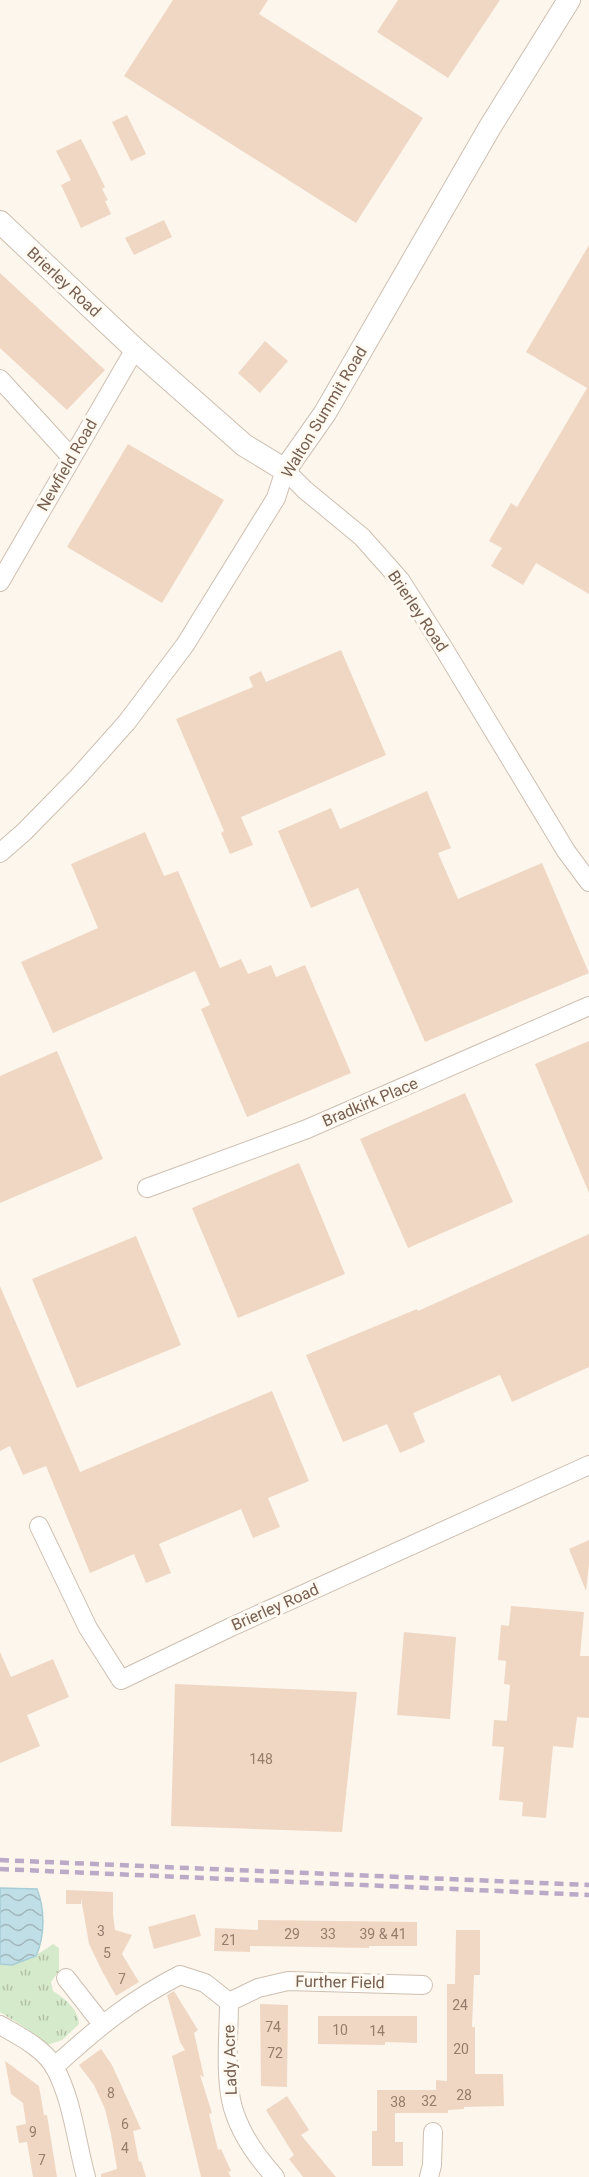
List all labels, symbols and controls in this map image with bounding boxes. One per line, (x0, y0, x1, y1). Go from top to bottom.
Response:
street label: Brierley Road (23, 243, 105, 321)
street label: Walton Summit Road (277, 343, 371, 481)
street label: Newfield Road (33, 416, 101, 514)
street label: Brierley Road (384, 567, 452, 655)
street label: Bradkirk Place (319, 1073, 421, 1131)
street label: Brierley Road (228, 1579, 322, 1635)
house number: 148 (249, 1751, 273, 1767)
house number: 3 (97, 1923, 105, 1939)
house number: 29 (284, 1926, 300, 1942)
house number: 33 (320, 1926, 336, 1942)
house number: 39 & 41 (359, 1926, 407, 1942)
house number: 21 (221, 1932, 237, 1948)
house number: 5 (103, 1945, 111, 1961)
house number: 7 (118, 1971, 126, 1987)
street label: Further Field (295, 1972, 385, 1992)
house number: 24 (452, 1997, 468, 2013)
house number: 74 (265, 2019, 281, 2035)
house number: 10 (332, 2022, 348, 2038)
house number: 14 (369, 2023, 385, 2039)
street label: Lady Acre (219, 2024, 241, 2096)
house number: 20 (453, 2041, 469, 2057)
house number: 72 (267, 2045, 283, 2061)
house number: 8 (107, 2085, 115, 2101)
house number: 28 (456, 2087, 472, 2103)
house number: 32 (421, 2093, 437, 2109)
house number: 38 (390, 2094, 406, 2110)
house number: 6 (121, 2116, 129, 2132)
house number: 9 (29, 2124, 37, 2140)
house number: 4 (121, 2140, 129, 2156)
house number: 7 (38, 2152, 46, 2168)

